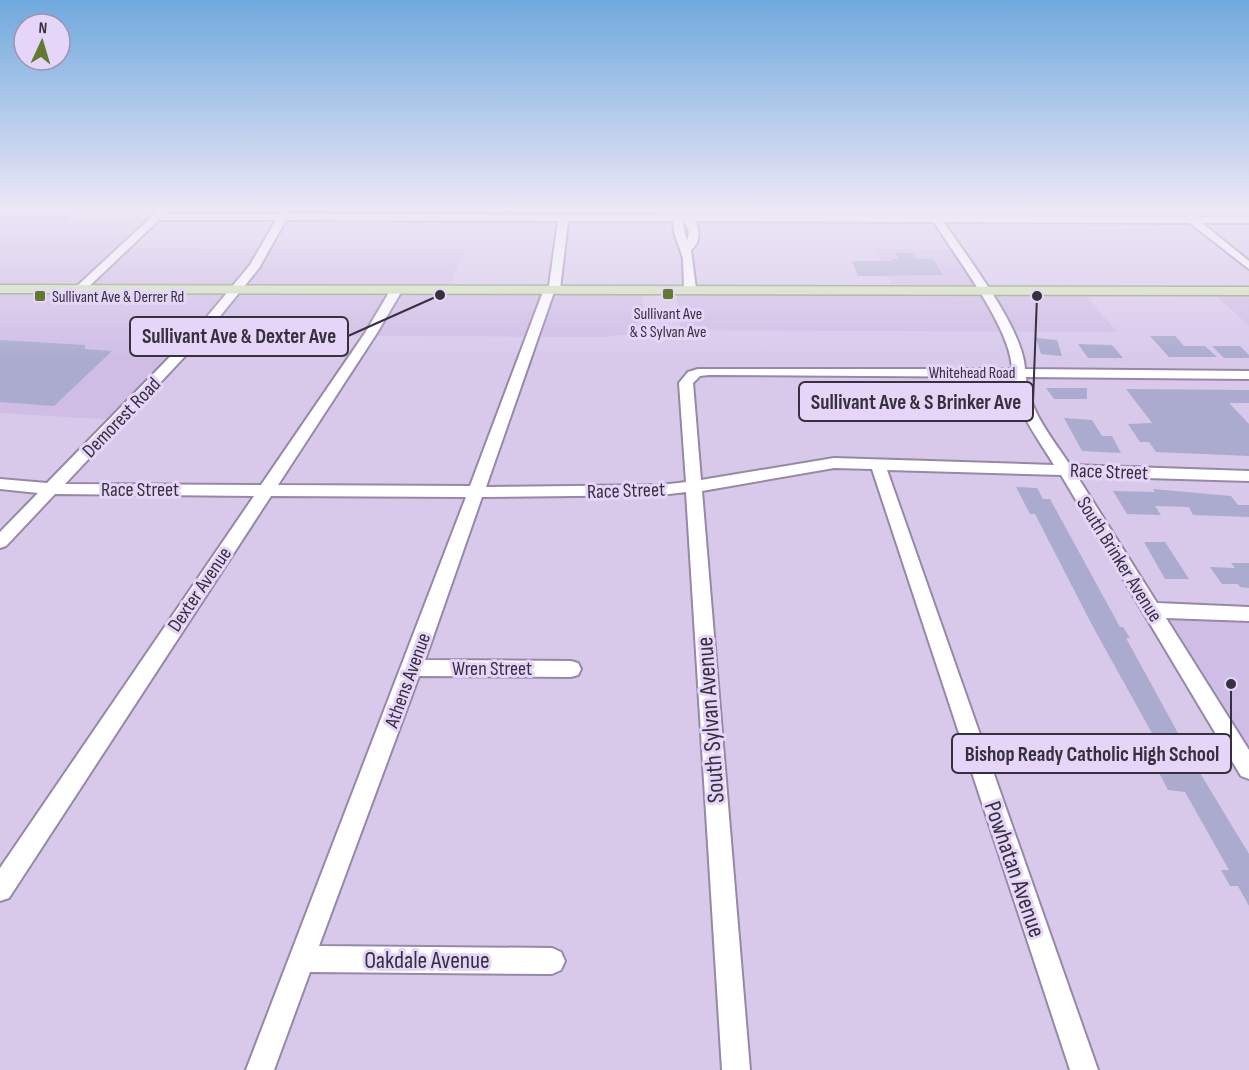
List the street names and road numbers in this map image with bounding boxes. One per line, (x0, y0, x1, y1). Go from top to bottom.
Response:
street label: Whitehead Road (929, 364, 1015, 383)
street label: Demorest Road (78, 373, 166, 463)
street label: Race Street (1070, 459, 1148, 485)
street label: Race Street (101, 478, 179, 502)
street label: Race Street (587, 478, 665, 504)
street label: South Brinker Avenue (1071, 492, 1167, 627)
street label: Dexter Avenue (163, 543, 237, 636)
street label: Athens Avenue (379, 630, 436, 732)
street label: South Sylvan Avenue (690, 636, 731, 804)
street label: Wren Street (452, 657, 532, 681)
street label: Powhatan Avenue (978, 797, 1051, 941)
street label: Oakdale Avenue (364, 946, 490, 975)

